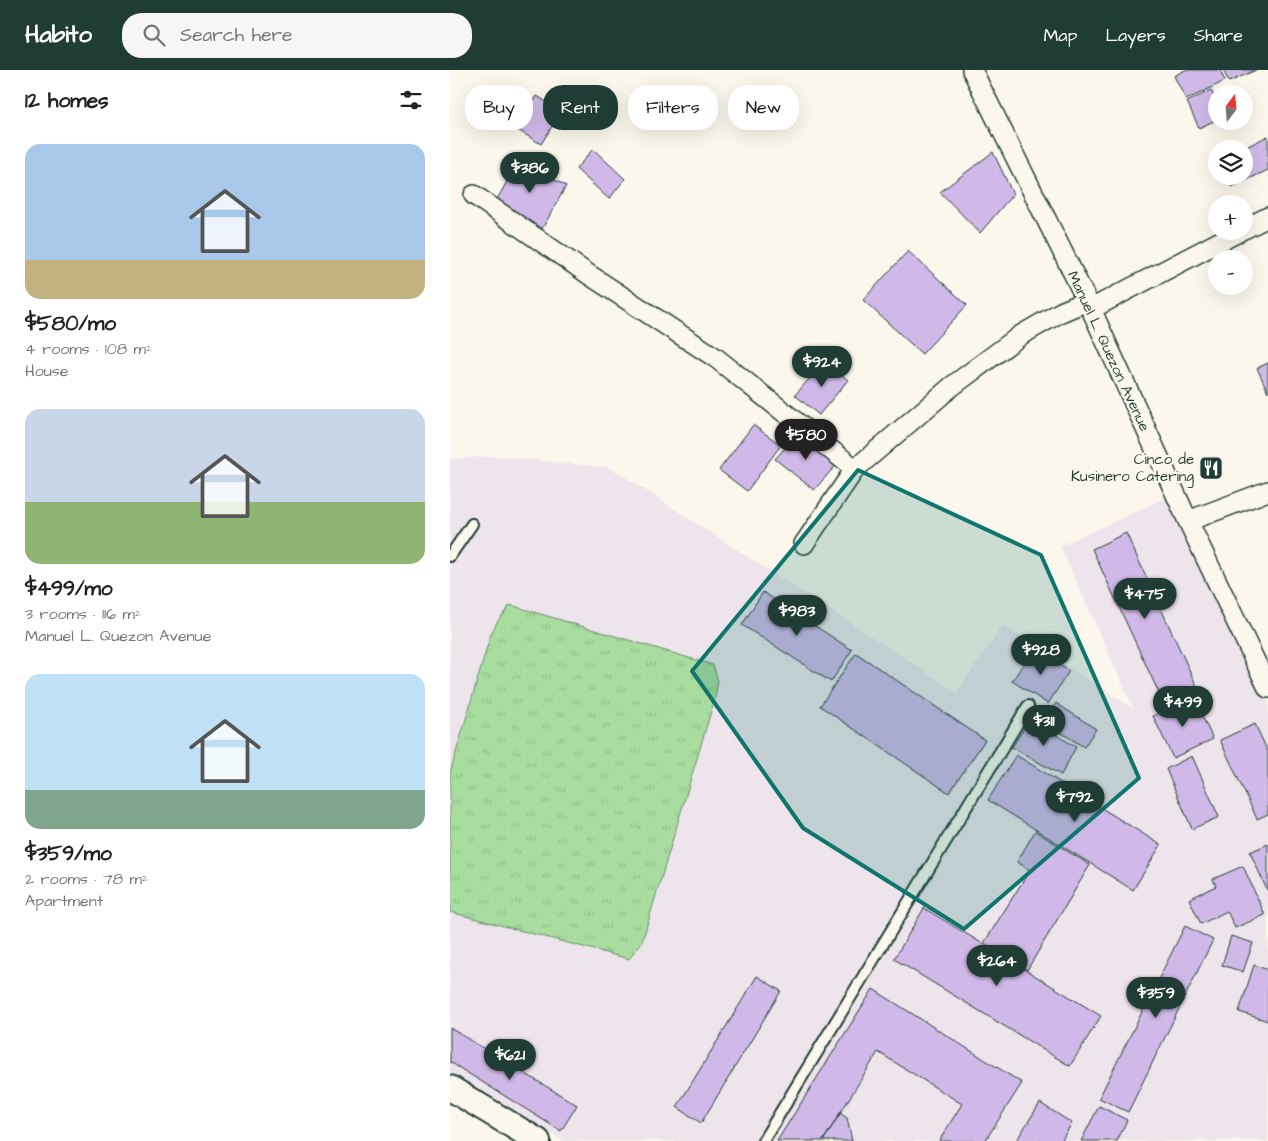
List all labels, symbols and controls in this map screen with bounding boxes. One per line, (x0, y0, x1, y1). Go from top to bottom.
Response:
search box (122, 13, 472, 58)
text: Habito (25, 18, 92, 52)
icon: search (140, 21, 168, 49)
text: Search here (180, 22, 292, 49)
text: Map (1043, 23, 1077, 48)
text: Layers (1105, 23, 1166, 48)
text: Share (1194, 23, 1243, 48)
chip: Buy (465, 85, 533, 130)
chip: Rent (543, 85, 618, 130)
chip: Filters (628, 85, 718, 130)
chip: New (728, 85, 799, 130)
north arrow (1208, 85, 1252, 130)
map controls (1208, 85, 1253, 295)
text: 12 homes (25, 86, 109, 115)
icon: filters (397, 86, 425, 114)
button: layers (1208, 140, 1253, 185)
pin: $386 (500, 152, 560, 194)
text: $386 (511, 157, 549, 179)
icon: home (180, 176, 270, 266)
button: + (1208, 195, 1253, 240)
button: − (1208, 250, 1253, 295)
street label: Manuel L. Quezon Avenue (1062, 268, 1155, 435)
text: $580/mo (25, 309, 116, 338)
text: 4 rooms · 108 m² (25, 338, 152, 360)
pin: $924 (792, 346, 852, 388)
text: $924 (803, 351, 841, 373)
text: House (25, 360, 69, 382)
pin: $580 (776, 418, 836, 461)
text: $580 (786, 424, 826, 446)
icon: home (180, 441, 270, 531)
place label: Cinco de Kusinero Catering (1071, 449, 1194, 488)
restaurant icon: Cinco de Kusinero Catering (1198, 455, 1224, 481)
text: $499/mo (25, 574, 113, 603)
pin: $475 (1115, 578, 1175, 620)
text: $475 (1125, 583, 1165, 605)
pin: $983 (767, 594, 827, 637)
text: $983 (779, 600, 815, 622)
text: 3 rooms · 116 m² (25, 603, 141, 625)
text: Manuel L. Quezon Avenue (25, 625, 211, 647)
pin: $928 (1011, 634, 1071, 676)
text: $928 (1022, 639, 1060, 661)
pin: $499 (1153, 686, 1213, 728)
text: $499 (1164, 691, 1202, 713)
pin: $311 (1014, 704, 1074, 747)
icon: home (180, 706, 270, 796)
text: $311 (1033, 710, 1055, 732)
pin: $792 (1045, 780, 1105, 823)
text: $792 (1056, 786, 1094, 808)
text: $359/mo (25, 839, 112, 868)
text: 2 rooms · 78 m² (25, 868, 148, 890)
text: Apartment (25, 890, 103, 912)
pin: $264 (967, 944, 1027, 987)
text: $264 (978, 950, 1016, 972)
pin: $359 (1126, 976, 1186, 1019)
text: $359 (1137, 982, 1175, 1004)
pin: $621 (480, 1038, 540, 1081)
text: $621 (495, 1044, 525, 1066)

